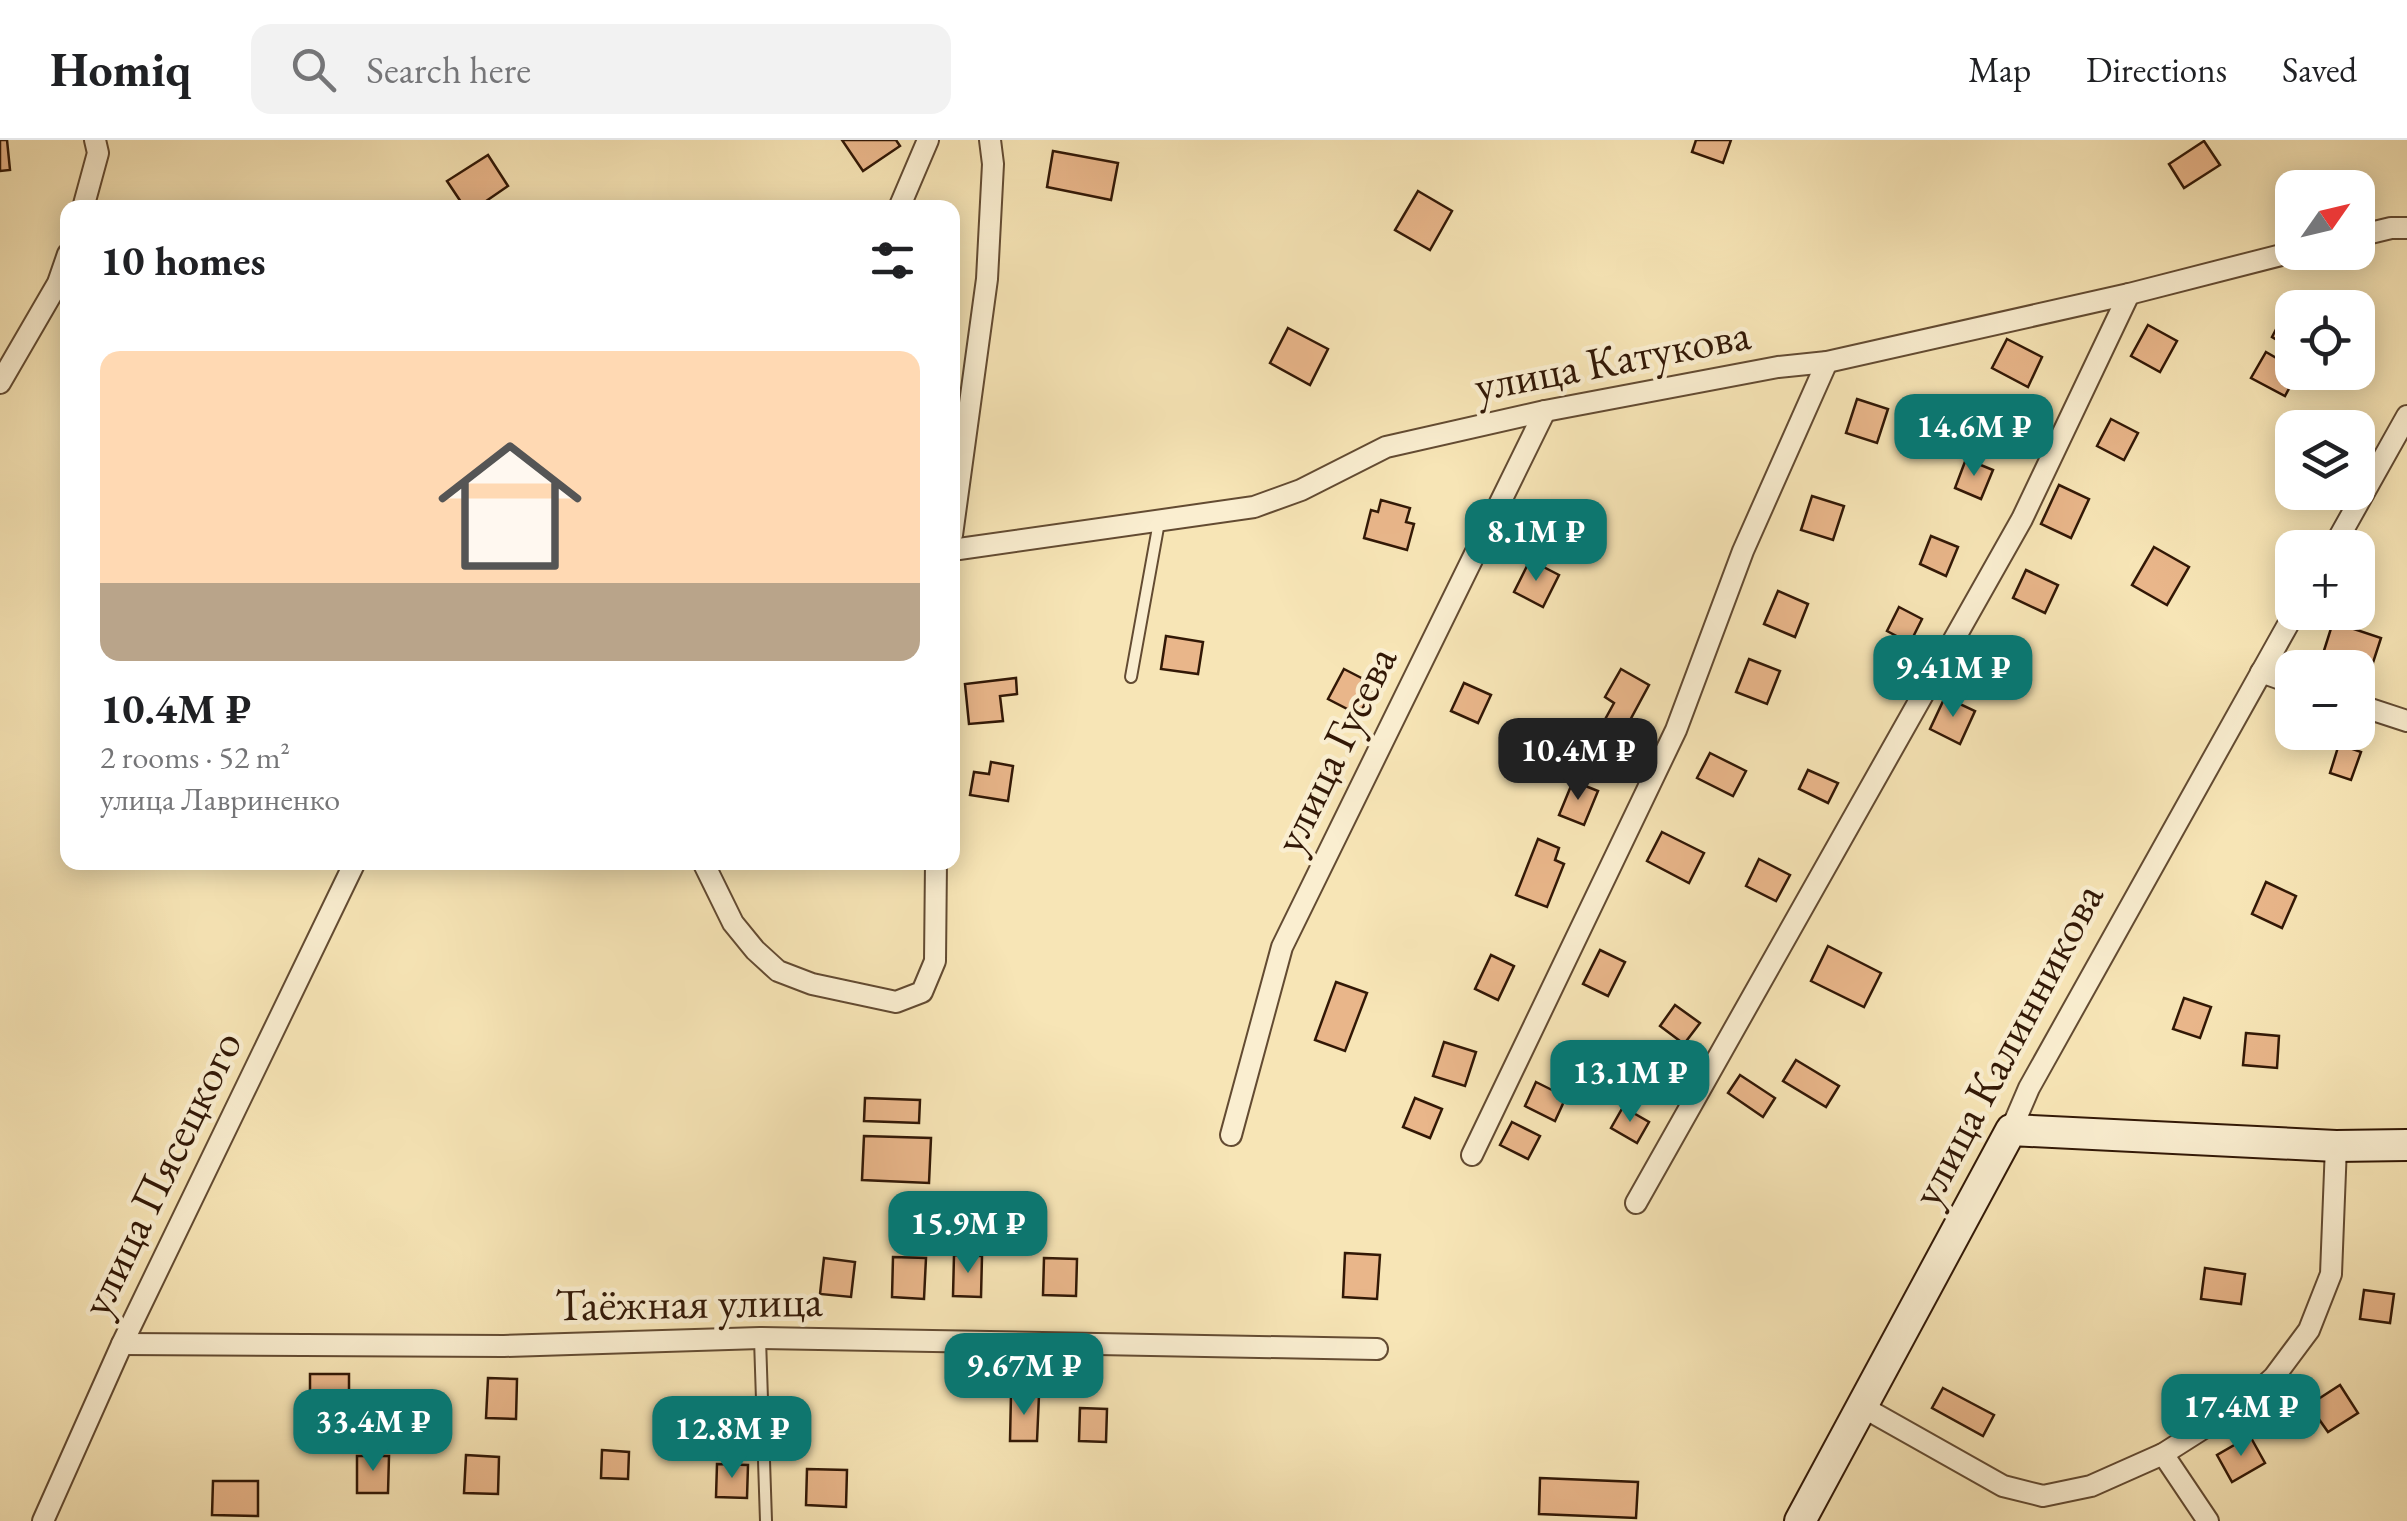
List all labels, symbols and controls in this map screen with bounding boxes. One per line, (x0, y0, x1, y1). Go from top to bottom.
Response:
search box (251, 24, 951, 114)
text: Homiq (50, 38, 191, 100)
icon: search (286, 42, 341, 97)
text: Search here (366, 45, 531, 94)
text: Map (1968, 47, 2031, 92)
text: Directions (2086, 47, 2227, 92)
text: Saved (2282, 47, 2357, 92)
north arrow (2275, 170, 2375, 270)
map controls (2275, 170, 2375, 750)
text: 10 homes (100, 233, 266, 288)
icon: filters (865, 233, 920, 288)
button: locate (2275, 290, 2375, 390)
street label: улица Катукова (1469, 304, 1755, 414)
pin: 14.6M ₽ (1882, 394, 2066, 479)
text: 14.6M ₽ (1916, 405, 2032, 447)
button: layers (2275, 410, 2375, 510)
icon: home (420, 416, 600, 596)
pin: 8.1M ₽ (1455, 499, 1617, 584)
text: 8.1M ₽ (1487, 510, 1585, 552)
button: + (2275, 530, 2375, 630)
pin: 9.41M ₽ (1861, 635, 2045, 720)
street label: улица Гусева (1259, 636, 1409, 862)
text: 9.41M ₽ (1895, 646, 2011, 688)
button: − (2275, 650, 2375, 750)
text: 10.4M ₽ (100, 681, 251, 736)
pin: 10.4M ₽ (1486, 718, 1670, 803)
text: 10.4M ₽ (1520, 729, 1636, 771)
text: 2 rooms · 52 m² (100, 736, 290, 778)
text: улица Лавриненко (100, 778, 340, 820)
street label: улица Калинникова (1896, 872, 2116, 1216)
street label: улица Пясецкого (66, 1021, 254, 1325)
pin: 13.1M ₽ (1538, 1040, 1722, 1125)
text: 13.1M ₽ (1572, 1051, 1688, 1093)
pin: 15.9M ₽ (876, 1191, 1060, 1276)
text: 15.9M ₽ (910, 1202, 1026, 1244)
street label: Таёжная улица (555, 1271, 823, 1333)
pin: 9.67M ₽ (932, 1333, 1116, 1418)
text: 9.67M ₽ (966, 1344, 1082, 1386)
pin: 17.4M ₽ (2149, 1374, 2333, 1459)
text: 17.4M ₽ (2183, 1385, 2299, 1427)
pin: 33.4M ₽ (281, 1389, 465, 1474)
pin: 12.8M ₽ (640, 1396, 824, 1481)
text: 33.4M ₽ (315, 1400, 431, 1442)
text: 12.8M ₽ (674, 1407, 790, 1449)

